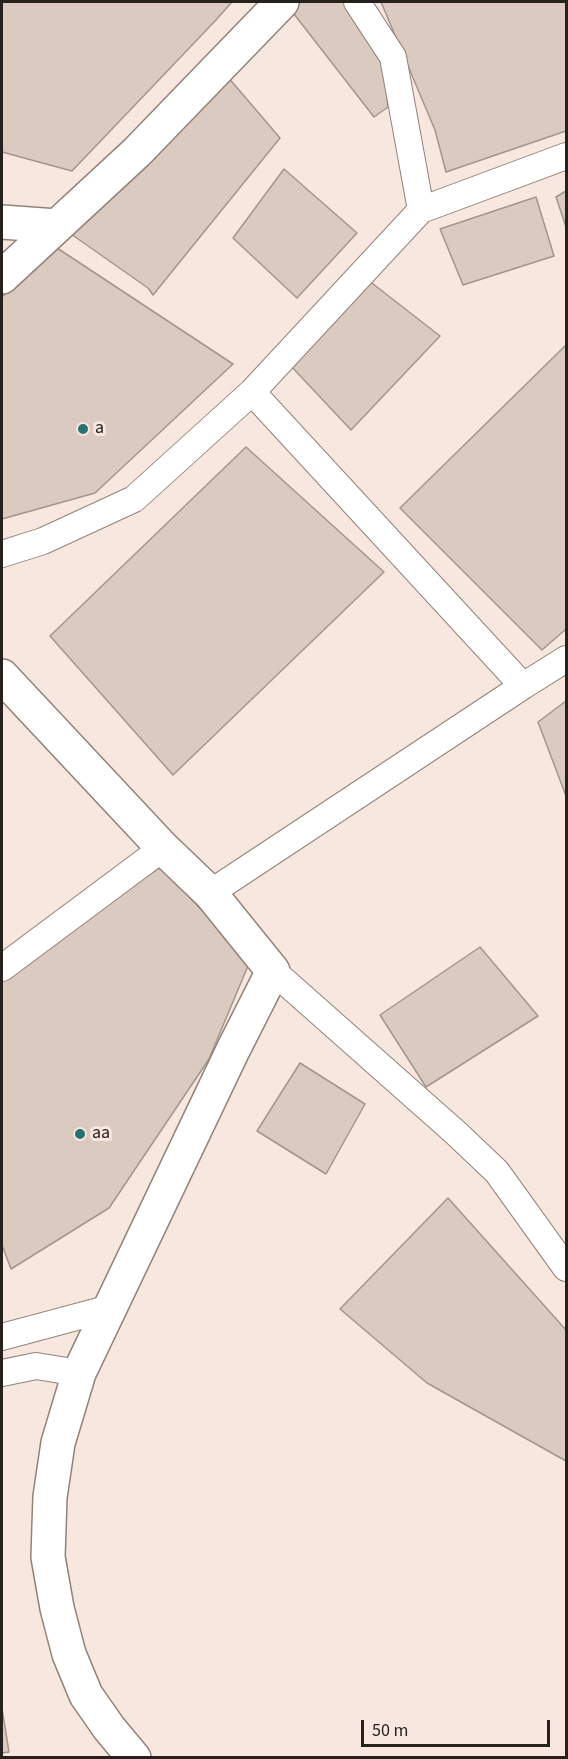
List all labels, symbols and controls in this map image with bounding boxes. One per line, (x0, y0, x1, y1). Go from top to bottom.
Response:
place label: a (95, 418, 104, 440)
marker: a (76, 422, 90, 436)
place label: aa (92, 1123, 110, 1145)
marker: aa (73, 1127, 87, 1141)
scale bar (364, 1708, 553, 1746)
text: 50 m (372, 1718, 408, 1743)

